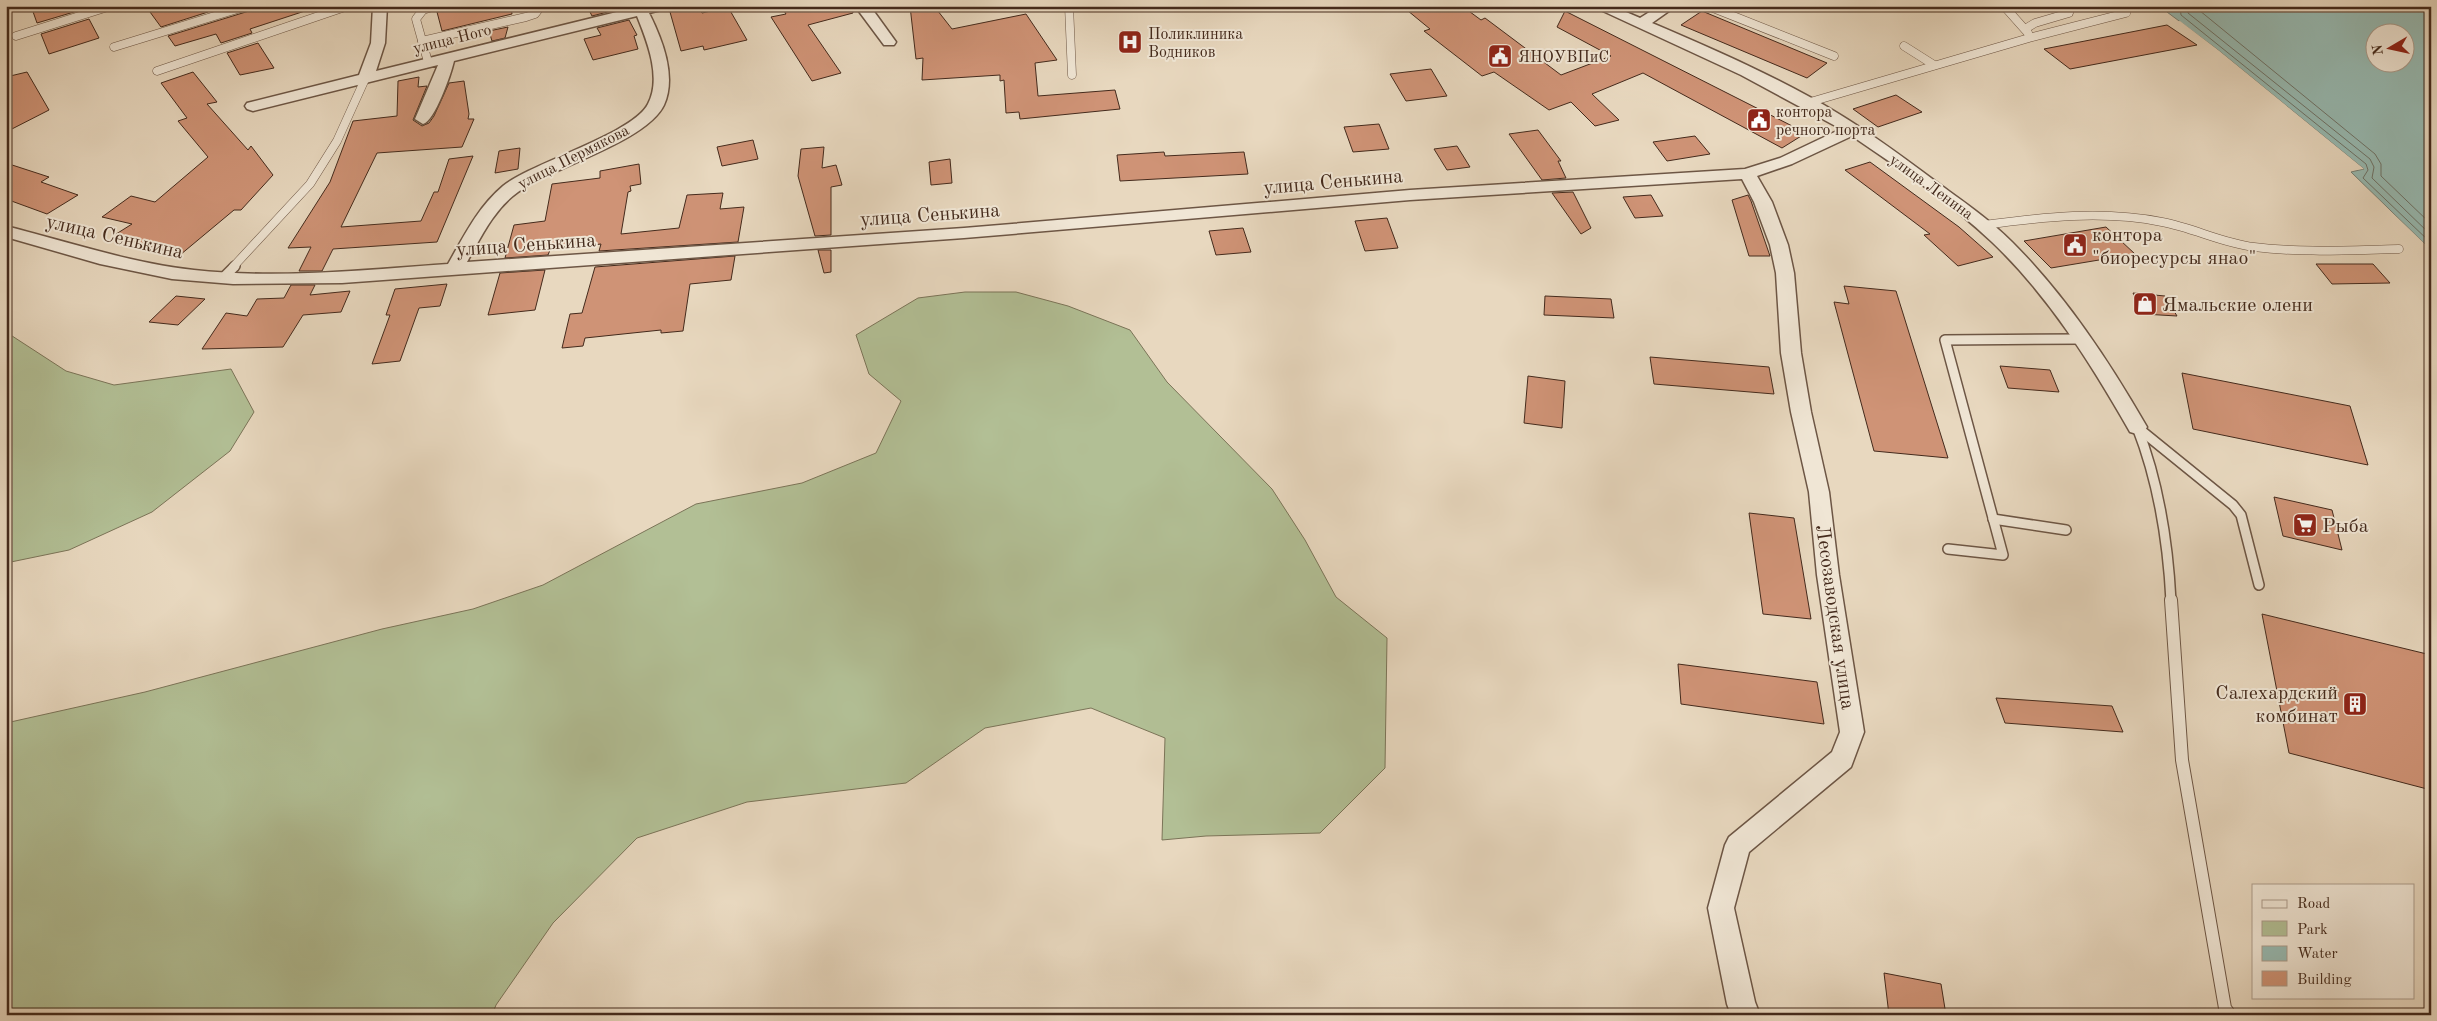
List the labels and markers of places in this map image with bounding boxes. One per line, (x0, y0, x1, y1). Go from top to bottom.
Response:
place label: Поликлиника Водников (1148, 27, 1243, 61)
hospital icon: Поликлиника Водников (1117, 29, 1143, 55)
public building icon: ЯНОУВПиС (1487, 43, 1513, 69)
place label: ЯНОУВПиС (1518, 50, 1609, 66)
place label: контора речного порта (1776, 105, 1875, 139)
public building icon: контора речного порта (1746, 107, 1772, 133)
place label: контора "биоресурсы янао" (2092, 226, 2256, 269)
public building icon: контора "биоресурсы янао" (2062, 232, 2088, 258)
shop icon: Ямальские олени (2132, 291, 2158, 317)
place label: Ямальские олени (2162, 296, 2313, 316)
supermarket icon: Рыба (2292, 512, 2318, 538)
place label: Рыба (2322, 517, 2369, 537)
place label: Салехардский комбинат (2215, 684, 2338, 727)
building icon: Салехардский комбинат (2342, 691, 2368, 717)

